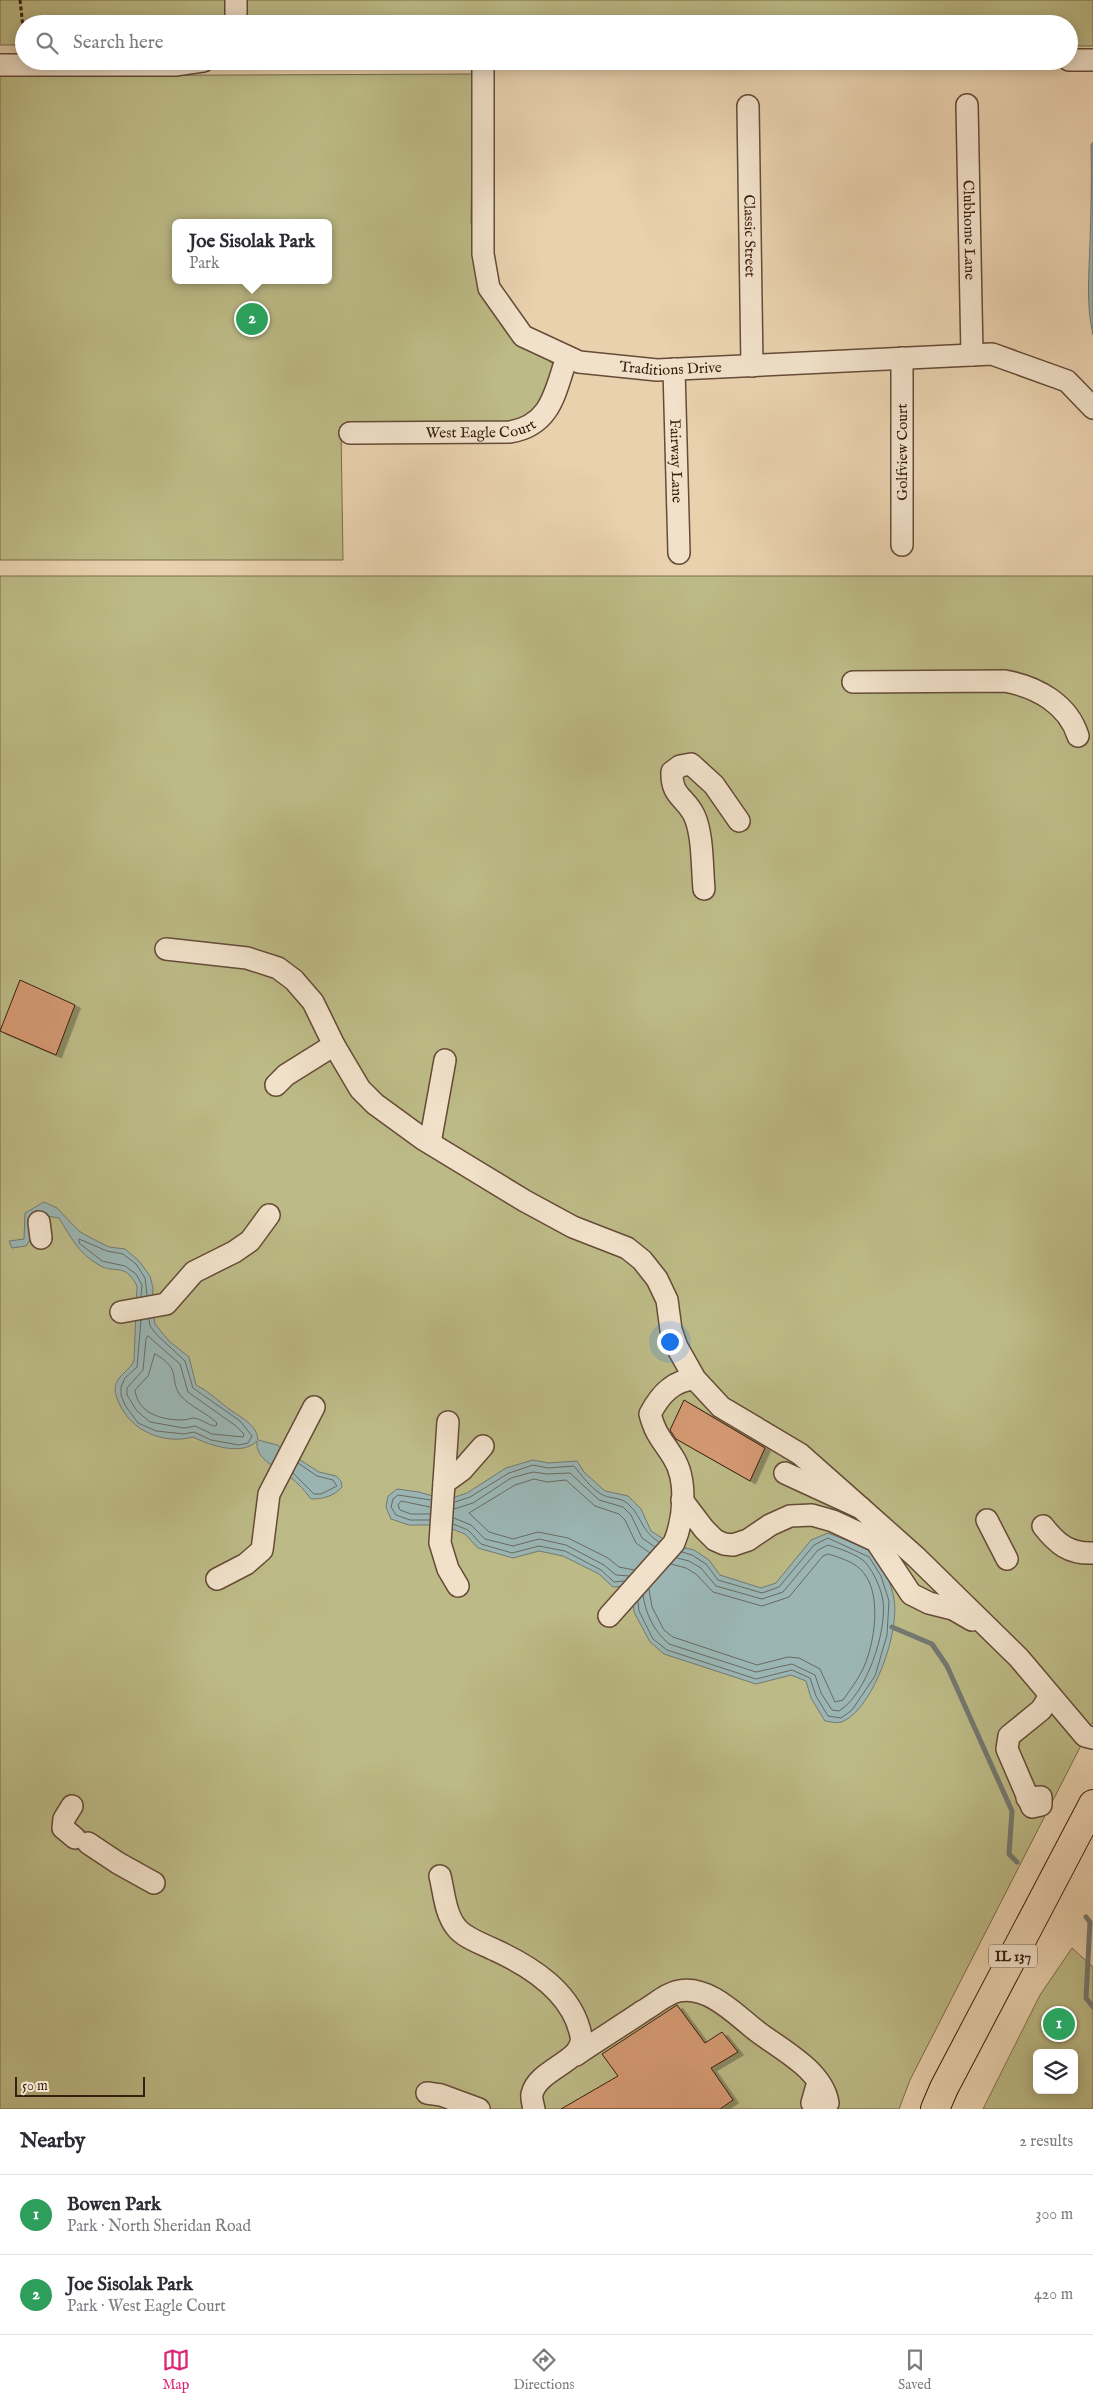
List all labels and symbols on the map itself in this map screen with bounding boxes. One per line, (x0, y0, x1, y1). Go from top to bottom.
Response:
street label: Clubhome Lane (958, 180, 980, 280)
street label: Classic Street (739, 194, 760, 278)
pin: 2 (236, 300, 268, 338)
street label: Traditions Drive (618, 357, 722, 380)
street label: Golfview Court (893, 403, 912, 501)
street label: West Eagle Court (426, 415, 540, 443)
street label: Fairway Lane (665, 419, 687, 503)
your location (657, 1329, 683, 1355)
road number: IL 137 (989, 1944, 1037, 1968)
pin: 1 (1043, 2005, 1075, 2043)
scale bar (15, 2074, 145, 2097)

